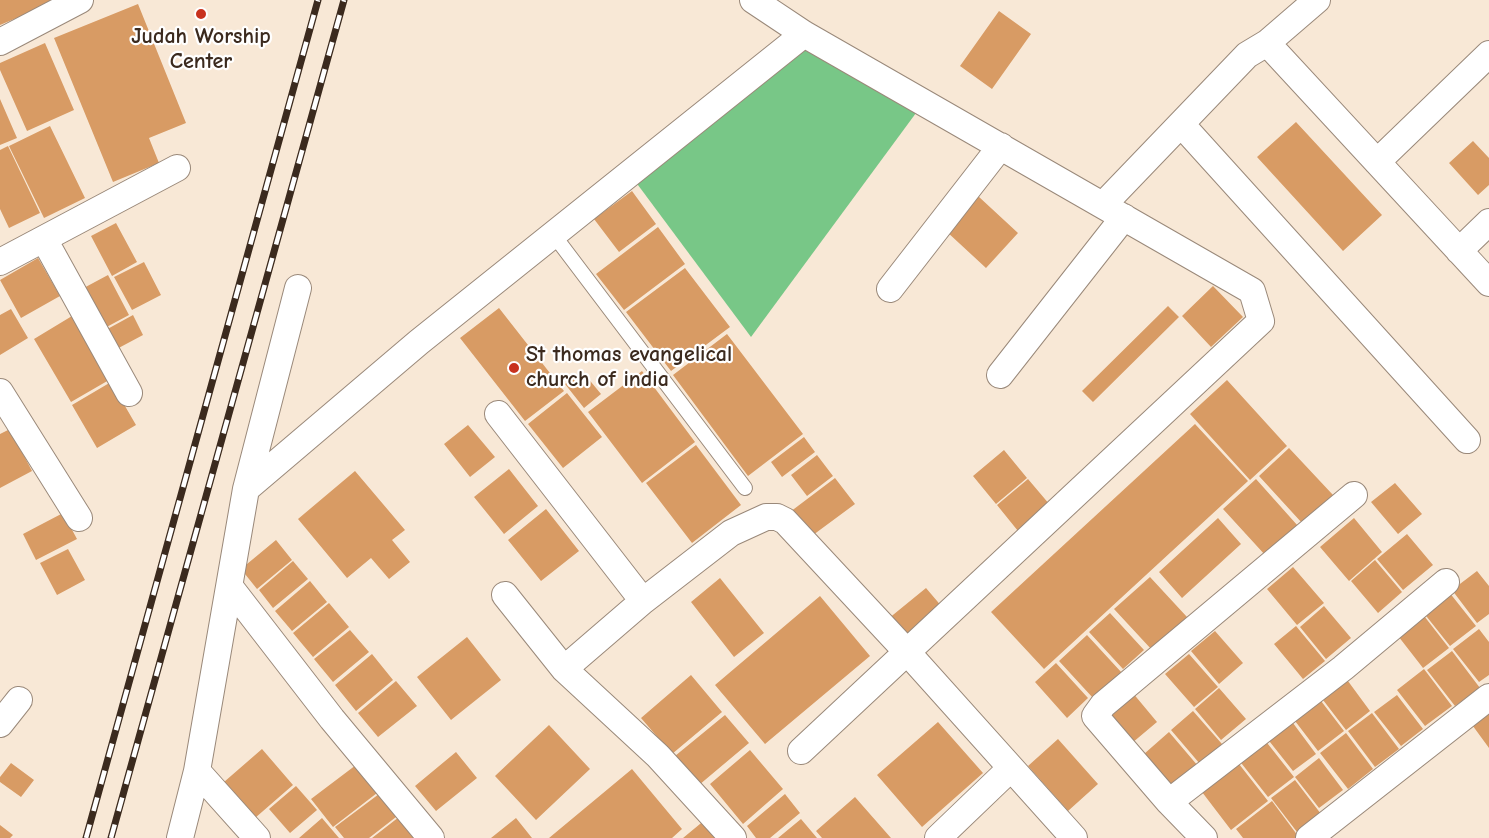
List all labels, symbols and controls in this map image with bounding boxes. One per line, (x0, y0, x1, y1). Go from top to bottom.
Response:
marker: Judah Worship Center (194, 7, 208, 21)
place label: Judah Worship Center (131, 24, 271, 76)
place label: St thomas evangelical church of india (526, 342, 732, 394)
marker: St thomas evangelical church of india (507, 361, 521, 375)

